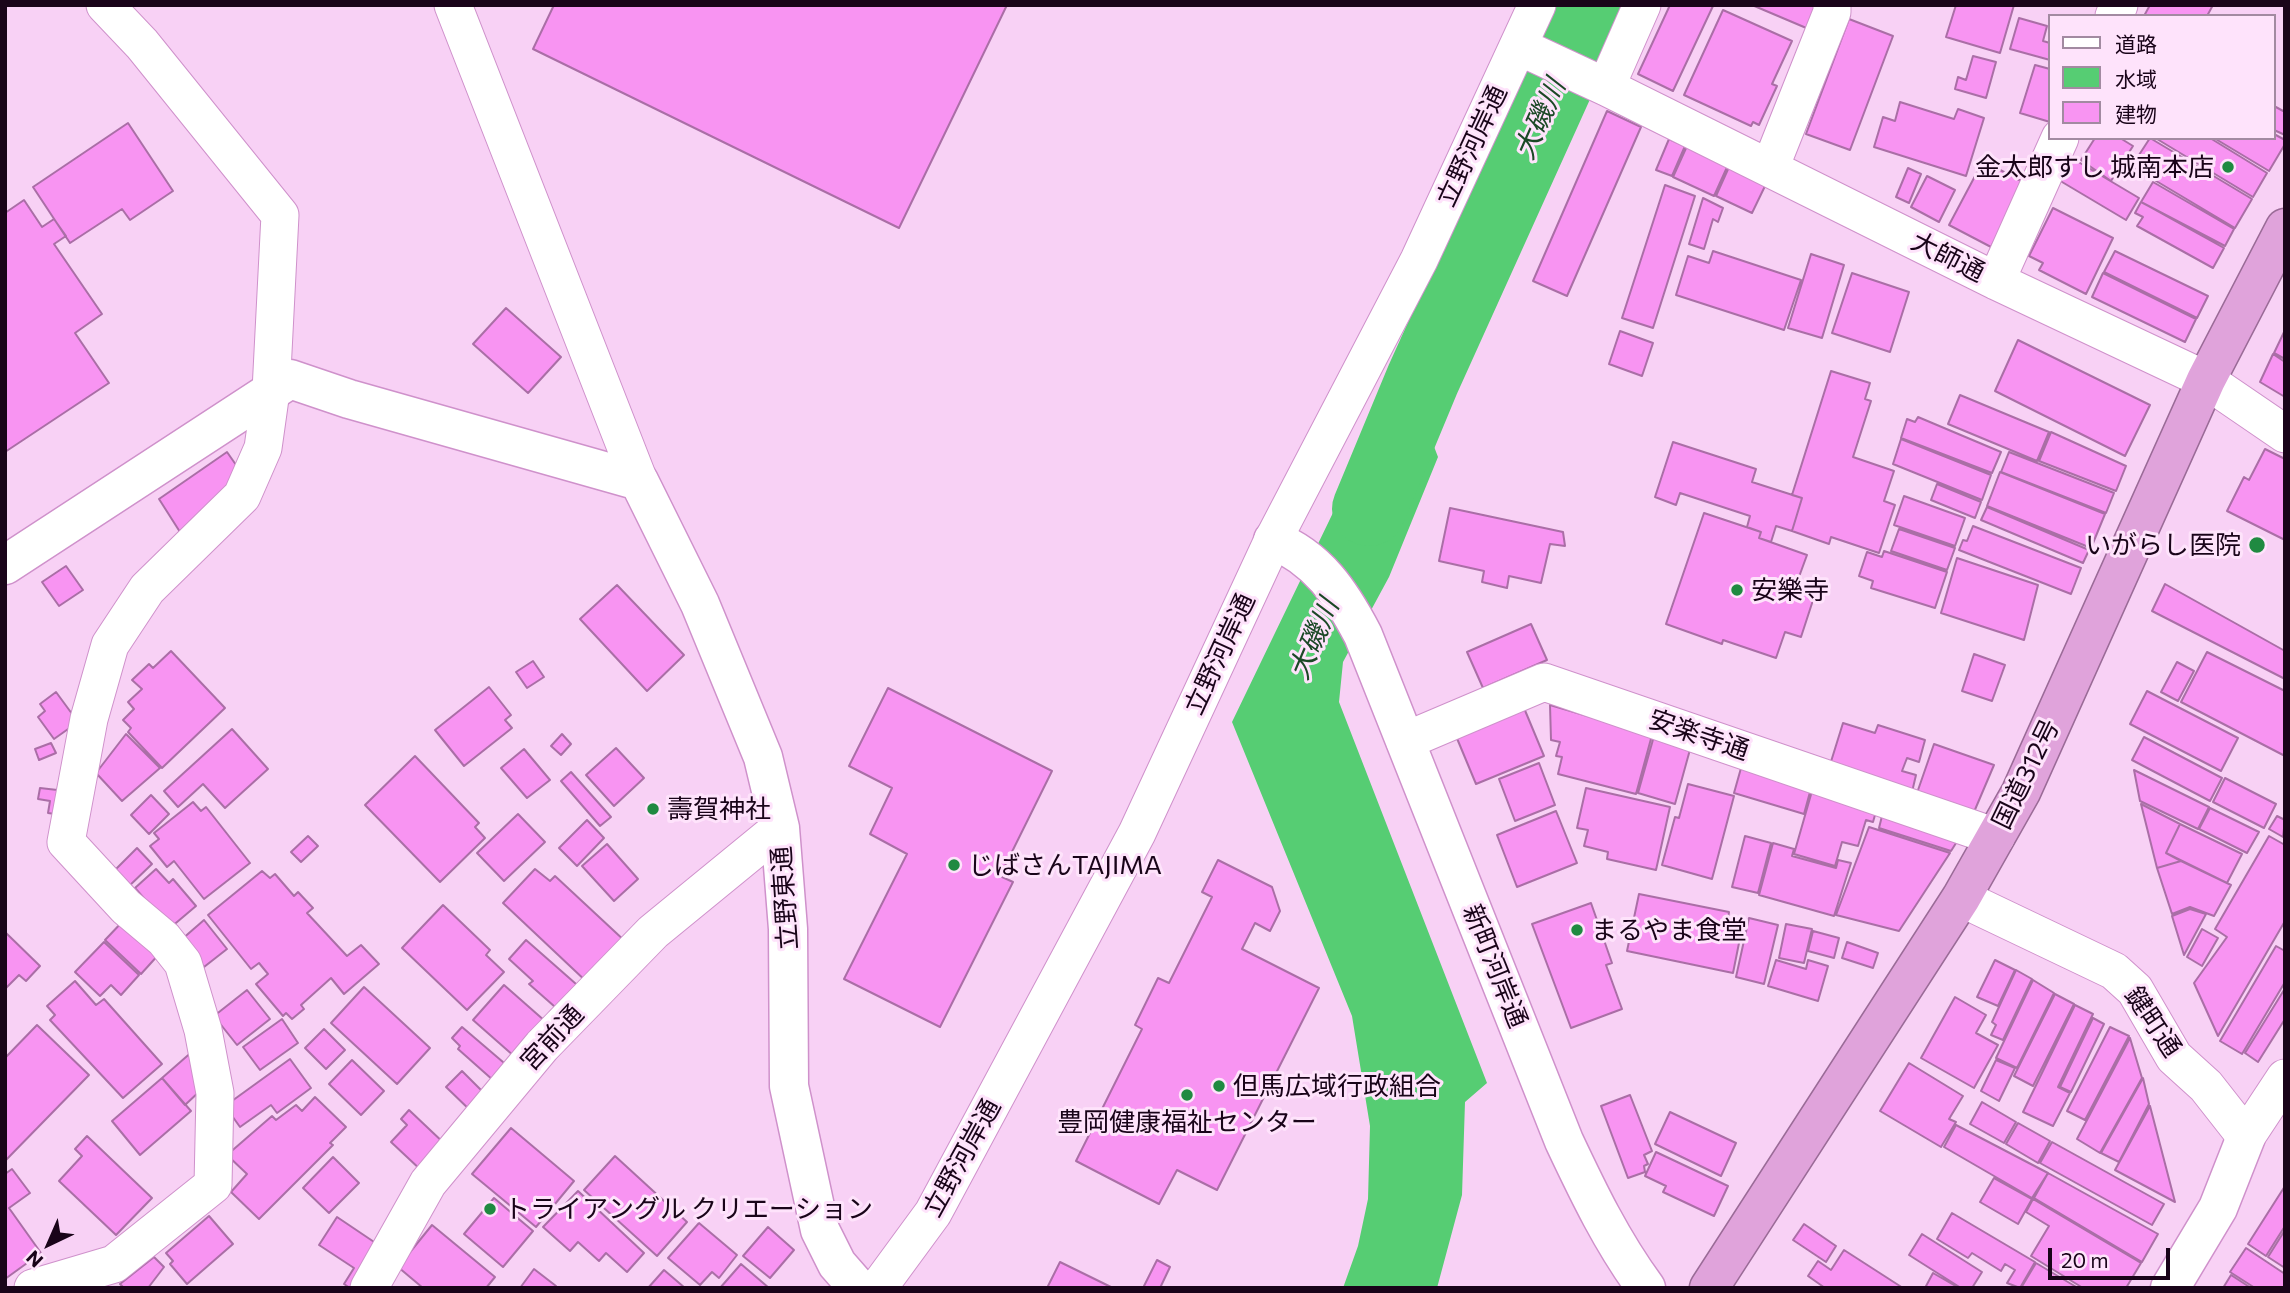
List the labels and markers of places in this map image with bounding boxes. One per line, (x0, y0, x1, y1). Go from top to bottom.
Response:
place label: 金太郎すし 城南本店 (1975, 151, 2214, 183)
marker: 金太郎すし 城南本店 (2220, 159, 2236, 175)
place label: いがらし医院 (2085, 529, 2241, 561)
marker: いがらし医院 (2247, 535, 2267, 555)
place label: 安樂寺 (1751, 574, 1829, 606)
marker: 安樂寺 (1729, 582, 1745, 598)
place label: 壽賀神社 (667, 793, 771, 825)
marker: 壽賀神社 (645, 801, 661, 817)
place label: じばさんTAJIMA (968, 849, 1162, 881)
marker: じばさんTAJIMA (946, 857, 962, 873)
place label: まるやま食堂 (1591, 914, 1747, 946)
marker: まるやま食堂 (1569, 922, 1585, 938)
place label: 但馬広域行政組合 (1233, 1070, 1441, 1102)
marker: 但馬広域行政組合 (1211, 1078, 1227, 1094)
marker: 豊岡健康福祉センター (1179, 1087, 1195, 1103)
place label: 豊岡健康福祉センター (1057, 1106, 1317, 1138)
place label: トライアングル クリエーション (504, 1193, 873, 1225)
marker: トライアングル クリエーション (482, 1201, 498, 1217)

